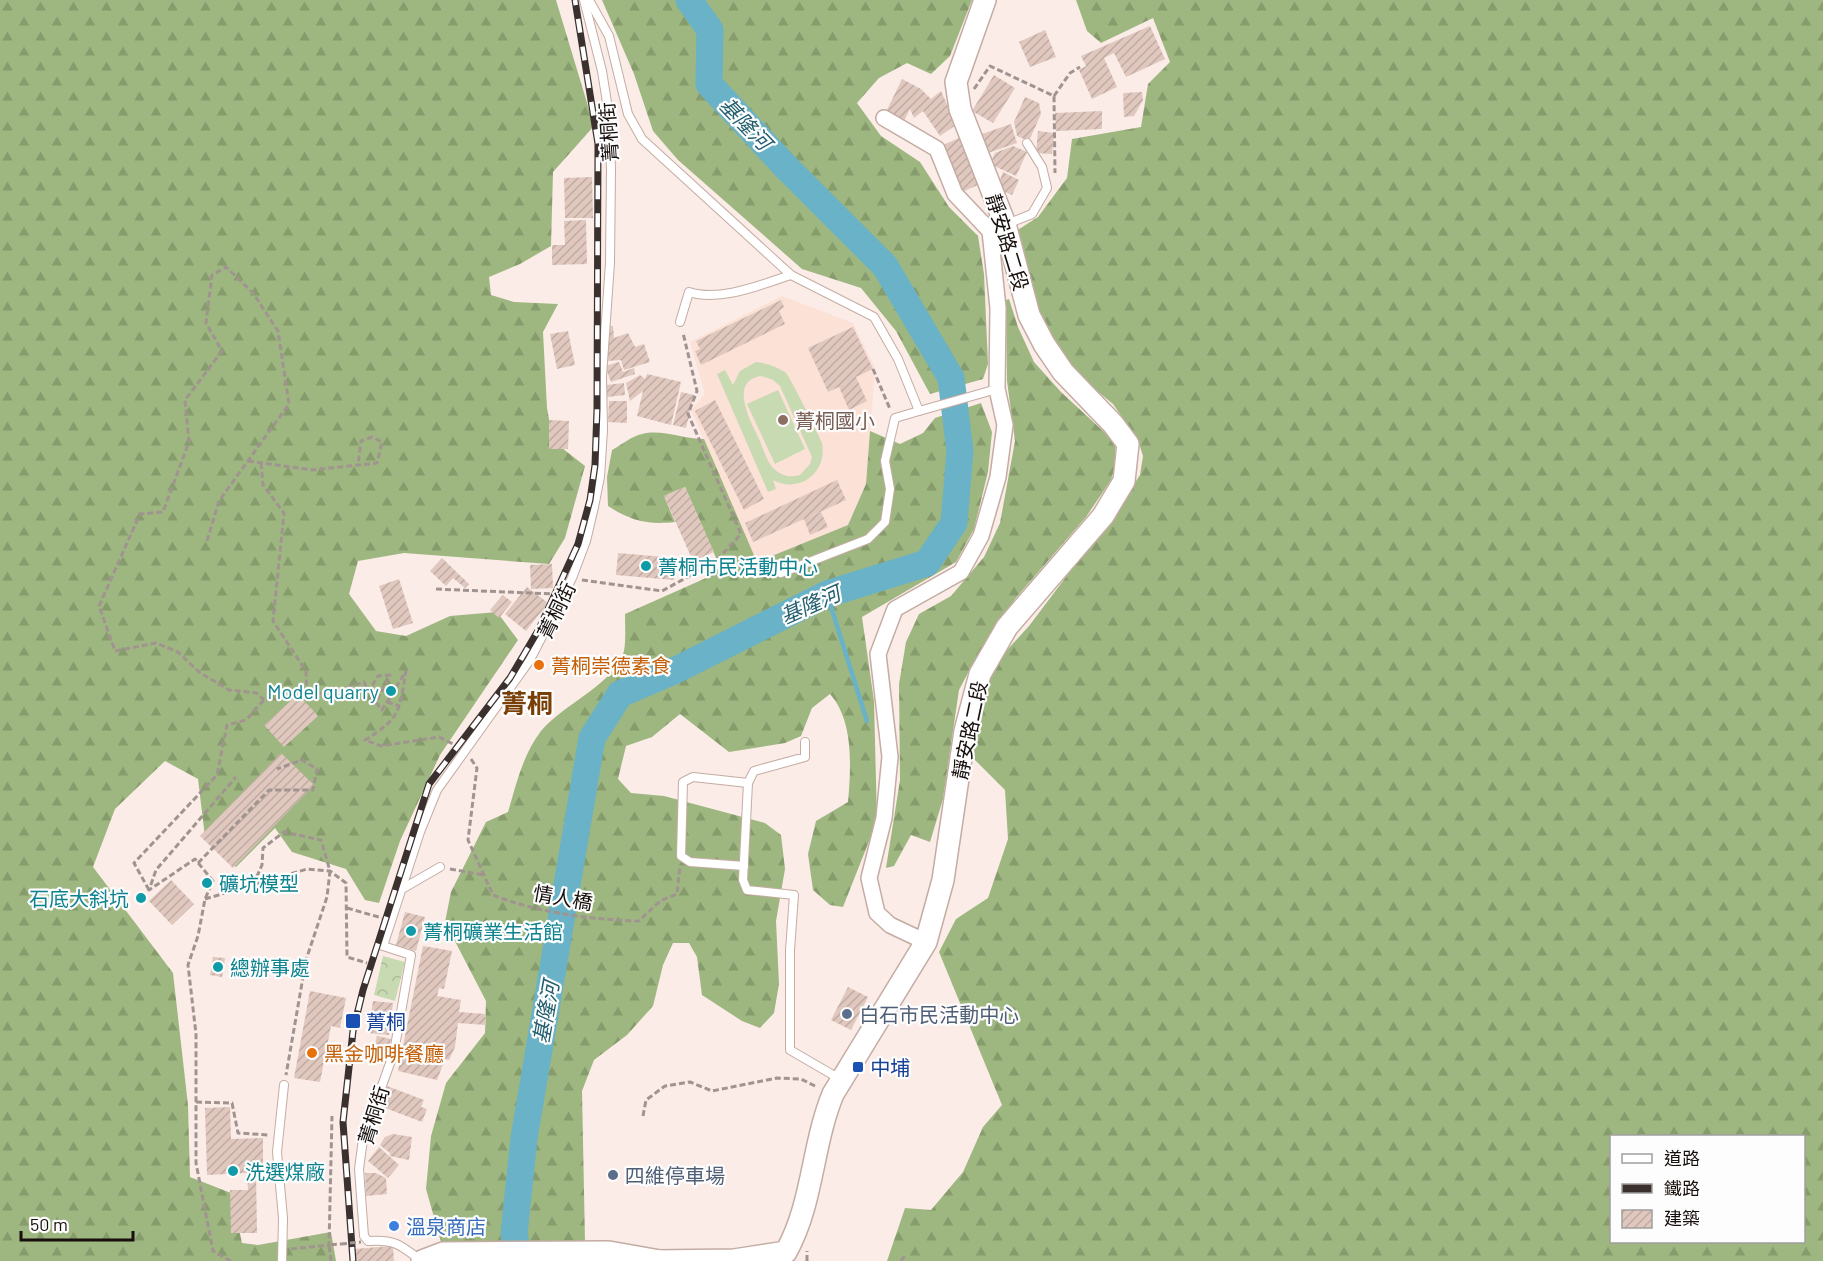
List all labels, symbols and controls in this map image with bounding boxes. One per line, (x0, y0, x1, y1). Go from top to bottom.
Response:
water label: 基隆河 (715, 92, 780, 157)
street label: 菁桐街 (594, 101, 622, 163)
street label: 靜安路二段 (982, 191, 1034, 293)
place label: 菁桐國小 (795, 408, 875, 432)
marker: 菁桐國小 (776, 413, 790, 427)
place label: 菁桐市民活動中心 (658, 554, 818, 578)
marker: 菁桐市民活動中心 (639, 559, 653, 573)
street label: 菁桐街 (532, 578, 580, 642)
water label: 基隆河 (776, 578, 848, 628)
place label: 菁桐崇德素食 (551, 653, 671, 677)
marker: 菁桐崇德素食 (532, 658, 546, 672)
place label: Model quarry (267, 679, 379, 703)
street label: 靜安路二段 (947, 679, 991, 781)
marker: Model quarry (384, 684, 398, 698)
district label: 菁桐 (501, 687, 553, 718)
place label: 礦坑模型 (219, 871, 299, 895)
marker: 礦坑模型 (200, 876, 214, 890)
street label: 情人橋 (531, 880, 595, 914)
place label: 石底大斜坑 (29, 886, 129, 910)
marker: 石底大斜坑 (134, 891, 148, 905)
place label: 菁桐礦業生活館 (423, 919, 563, 943)
marker: 菁桐礦業生活館 (404, 924, 418, 938)
place label: 總辦事處 (230, 955, 310, 979)
marker: 總辦事處 (211, 960, 225, 974)
water label: 基隆河 (527, 975, 563, 1045)
place label: 白石市民活動中心 (859, 1002, 1019, 1026)
marker: 白石市民活動中心 (840, 1007, 854, 1021)
place label: 菁桐 (366, 1009, 406, 1033)
marker: 菁桐 (344, 1012, 362, 1030)
place label: 黑金咖啡餐廳 (324, 1041, 444, 1065)
marker: 黑金咖啡餐廳 (305, 1046, 319, 1060)
place label: 中埔 (870, 1055, 910, 1079)
marker: 中埔 (851, 1060, 865, 1074)
street label: 菁桐街 (353, 1083, 393, 1147)
legend (1610, 1135, 1805, 1243)
text: 道路 (1664, 1147, 1700, 1169)
place label: 洗選煤廠 (245, 1159, 325, 1183)
place label: 四維停車場 (625, 1163, 725, 1187)
marker: 洗選煤廠 (226, 1164, 240, 1178)
marker: 四維停車場 (606, 1168, 620, 1182)
text: 鐵路 (1664, 1177, 1700, 1199)
scale bar (21, 1204, 134, 1242)
text: 建築 (1664, 1207, 1700, 1229)
text: 50 m (30, 1213, 68, 1235)
place label: 溫泉商店 (406, 1214, 486, 1238)
marker: 溫泉商店 (387, 1219, 401, 1233)

